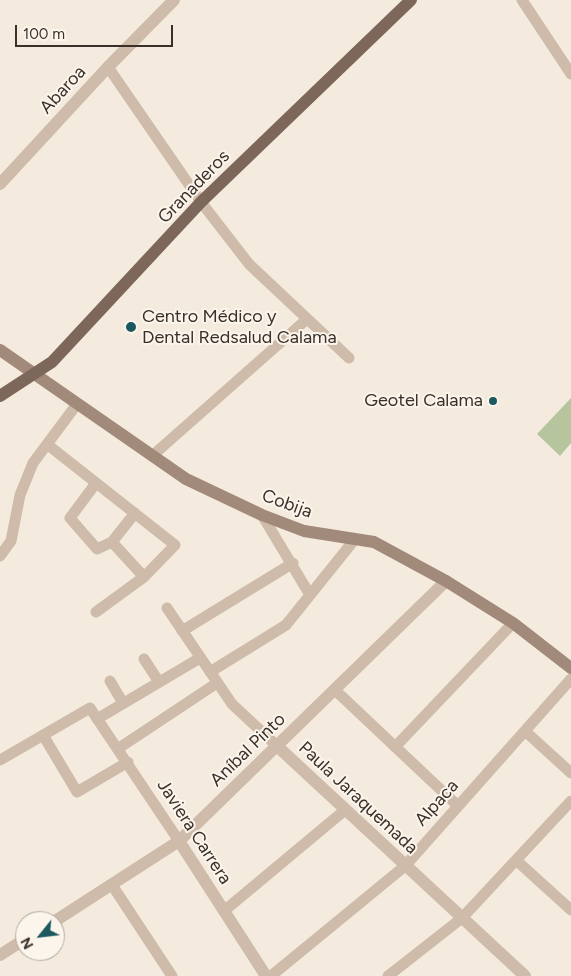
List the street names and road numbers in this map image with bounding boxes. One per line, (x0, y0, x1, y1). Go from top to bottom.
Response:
street label: Abaroa (35, 62, 91, 118)
street label: Granaderos (154, 146, 234, 228)
street label: Cobija (259, 485, 315, 523)
street label: Aníbal Pinto (206, 709, 290, 791)
street label: Paula Jaraquemada (294, 737, 422, 859)
street label: Javiera Carrera (152, 775, 236, 889)
street label: Alpaca (411, 775, 463, 831)

